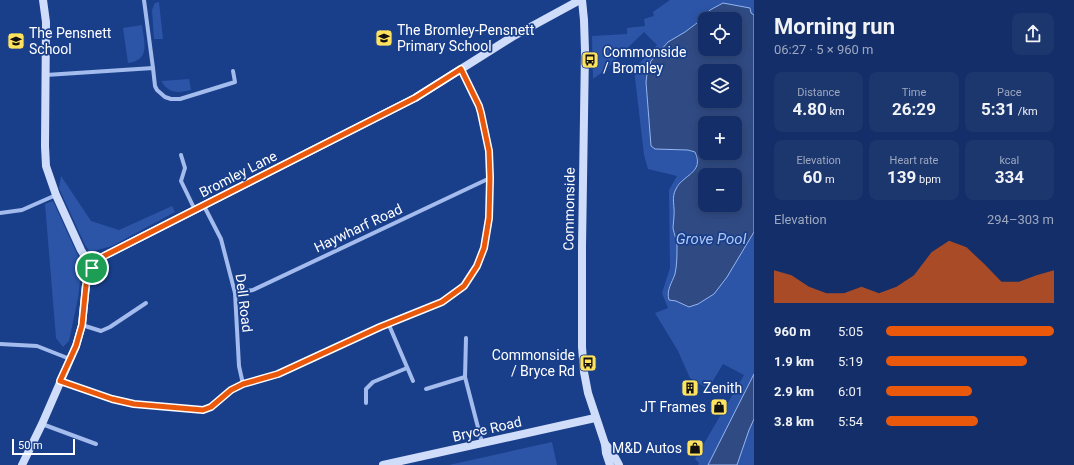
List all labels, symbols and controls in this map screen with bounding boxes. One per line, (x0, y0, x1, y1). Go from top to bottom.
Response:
map controls (698, 12, 742, 212)
button: locate (698, 12, 742, 56)
button: share (1012, 13, 1054, 55)
text: Morning run (774, 14, 895, 39)
place label: The Bromley-Pensnett Primary School (397, 22, 535, 54)
place label: The Pensnett School (29, 25, 112, 57)
school or university icon: The Bromley-Pensnett Primary School (374, 28, 394, 48)
school or university icon: The Pensnett School (6, 31, 26, 51)
text: 06:27 · 5 × 960 m (774, 42, 873, 57)
place label: Commonside / Bromley (603, 44, 686, 76)
bus stop icon: Commonside / Bromley (580, 50, 600, 70)
button: layers (698, 64, 742, 108)
text: Distance (797, 86, 840, 99)
text: Time (902, 86, 926, 99)
text: Pace (997, 86, 1022, 99)
text: 4.80 (793, 99, 827, 119)
text: 26:29 (892, 99, 936, 119)
text: 5:31 (981, 99, 1015, 119)
text: km (827, 105, 845, 118)
text: /km (1015, 105, 1038, 118)
button: + (698, 116, 742, 160)
street label: Bromley Lane (197, 148, 279, 200)
text: Elevation (796, 154, 841, 167)
text: Heart rate (890, 154, 938, 167)
text: kcal (999, 154, 1019, 167)
street label: Commonside (560, 167, 578, 251)
text: 60 (803, 167, 822, 187)
text: 139 (887, 167, 916, 187)
text: 334 (995, 167, 1024, 187)
button: − (698, 168, 742, 212)
text: m (822, 173, 835, 186)
text: bpm (916, 173, 941, 186)
street label: Haywharf Road (311, 201, 405, 255)
text: Elevation (774, 212, 827, 227)
text: 294–303 m (987, 212, 1054, 227)
water label: Grove Pool (676, 230, 747, 248)
pin (75, 251, 109, 285)
icon: arrive (81, 257, 103, 279)
street label: Dell Road (232, 273, 256, 333)
text: 960 m (774, 324, 811, 339)
text: 5:05 (838, 324, 863, 339)
place label: Commonside / Bryce Rd (492, 347, 575, 379)
bus stop icon: Commonside / Bryce Rd (578, 353, 598, 373)
text: 1.9 km (774, 354, 814, 369)
text: 5:19 (838, 354, 863, 369)
building icon: Zenith (680, 378, 700, 398)
place label: Zenith (703, 380, 742, 396)
text: 2.9 km (774, 384, 814, 399)
text: 6:01 (838, 384, 863, 399)
shop icon: JT Frames (709, 397, 729, 417)
place label: JT Frames (640, 399, 706, 415)
street label: Bryce Road (451, 413, 523, 445)
text: 3.8 km (774, 414, 814, 429)
text: 5:54 (838, 414, 863, 429)
scale bar (12, 437, 75, 456)
shop icon: M&D Autos (685, 438, 705, 458)
text: 50 m (18, 439, 43, 452)
place label: M&D Autos (612, 440, 682, 456)

